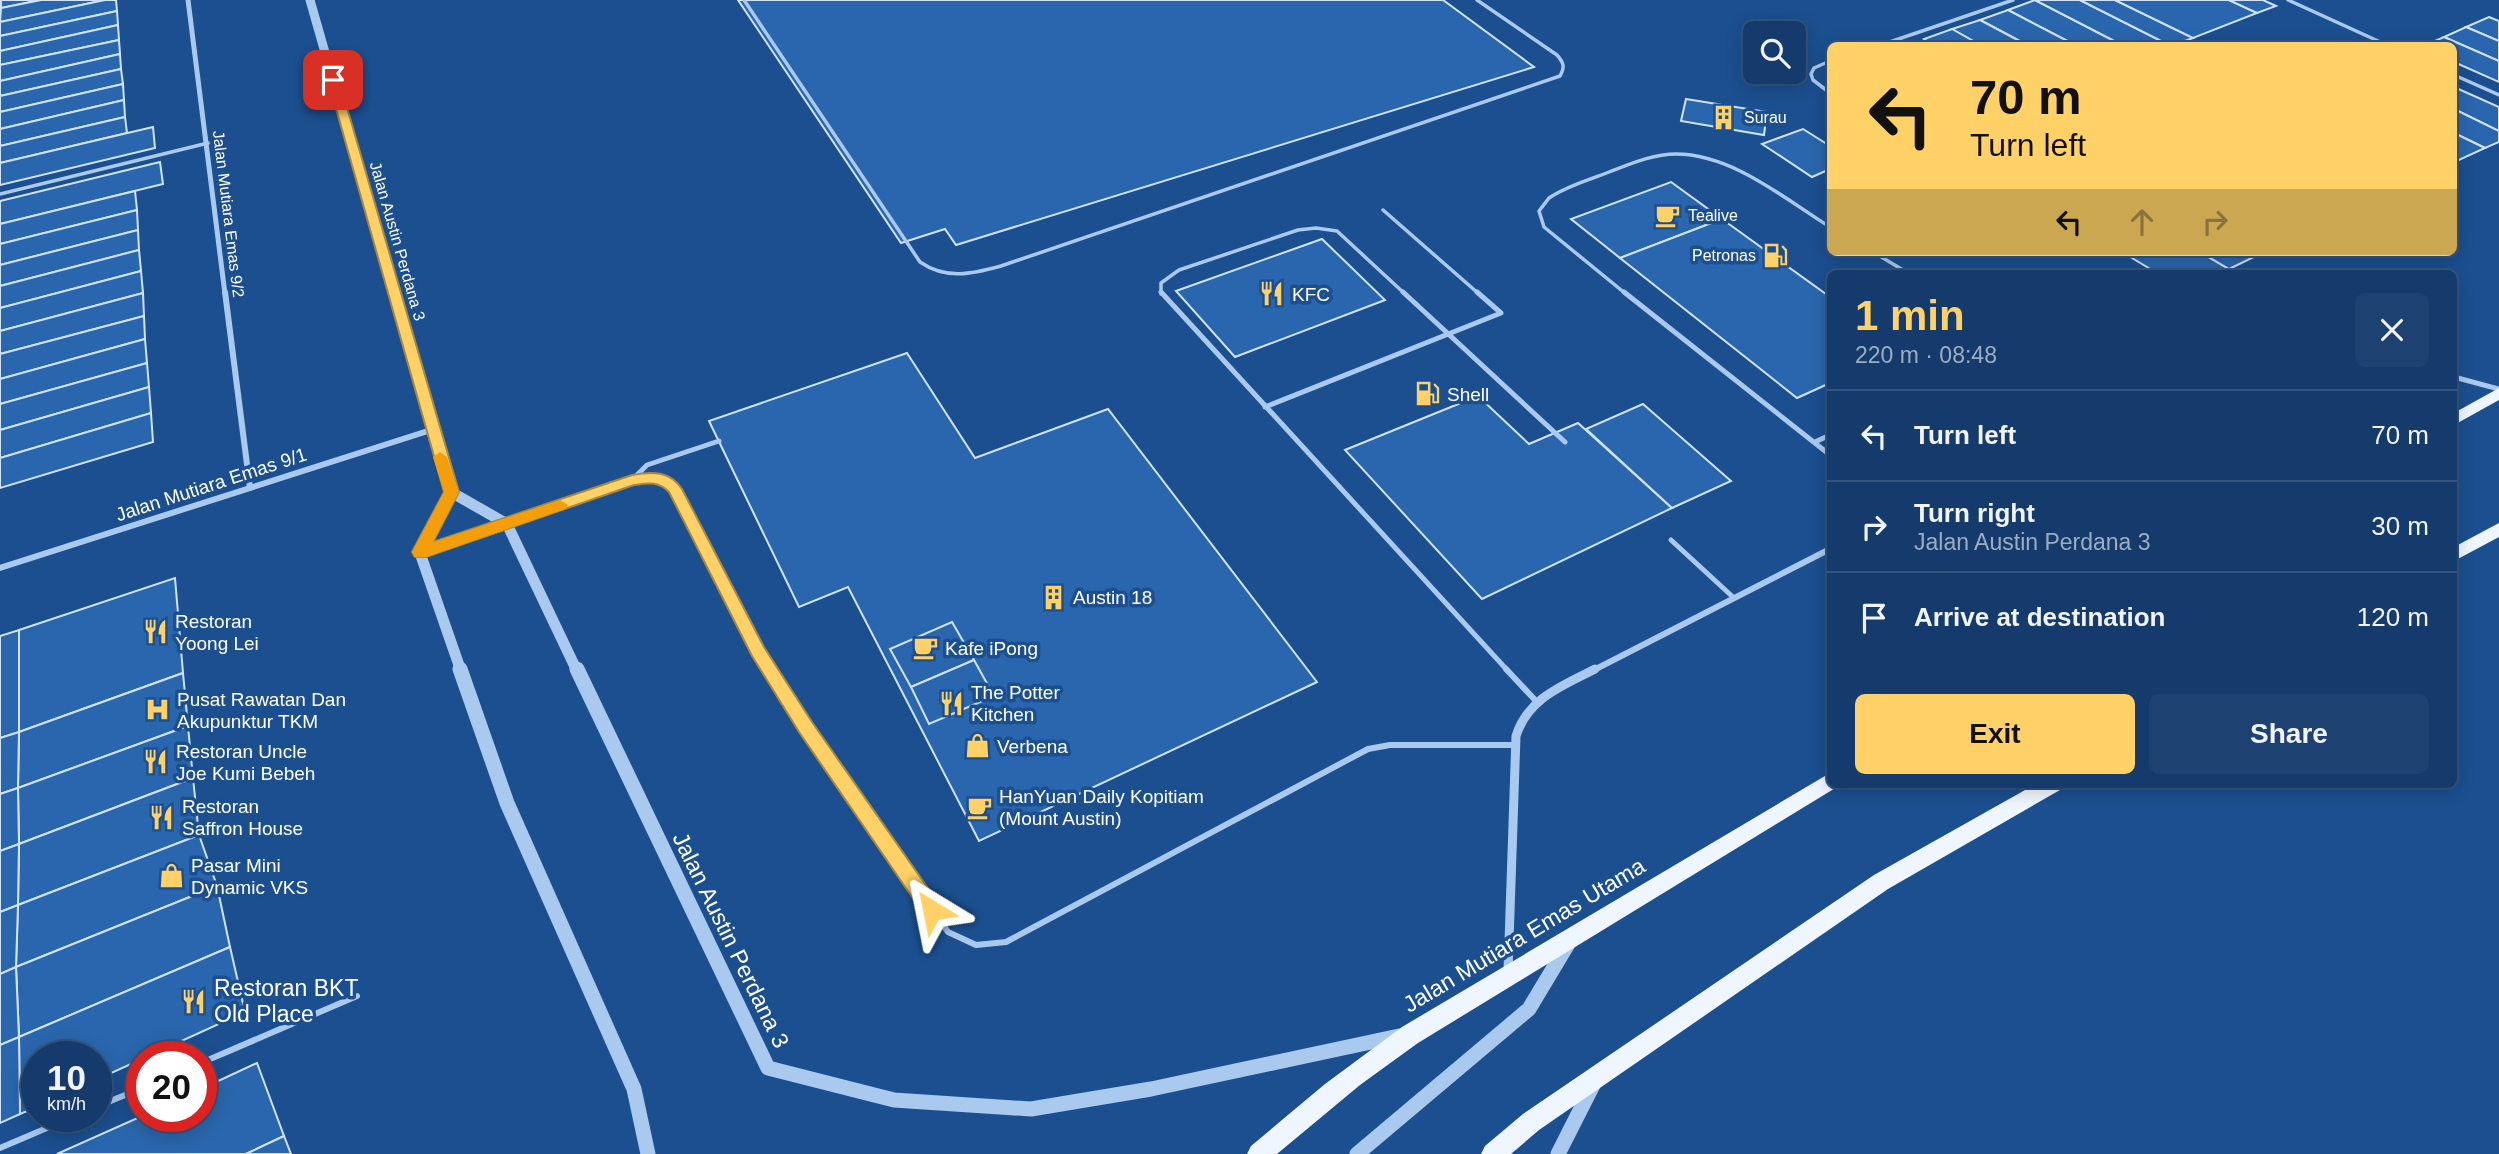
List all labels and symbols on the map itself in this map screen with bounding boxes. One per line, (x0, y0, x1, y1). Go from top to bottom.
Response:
pin (303, 50, 363, 110)
building icon: Surau (1710, 103, 1738, 131)
place label: Surau (1744, 109, 1787, 126)
street label: Jalan Mutiara Emas 9/2 (210, 130, 247, 299)
street label: Jalan Austin Perdana 3 (367, 160, 428, 323)
cafe icon: Tealive (1654, 201, 1682, 229)
place label: Tealive (1688, 207, 1738, 224)
fuel station icon: Petronas (1762, 241, 1790, 269)
place label: Petronas (1692, 247, 1756, 264)
restaurant icon: KFC (1258, 280, 1286, 308)
place label: KFC (1292, 284, 1330, 305)
fuel station icon: Shell (1413, 380, 1441, 408)
place label: Shell (1447, 384, 1489, 405)
street label: Jalan Mutiara Emas 9/1 (113, 444, 309, 525)
building icon: Austin 18 (1039, 583, 1067, 611)
place label: Austin 18 (1073, 587, 1152, 608)
place label: Restoran Yoong Lei (175, 611, 259, 654)
restaurant icon: Restoran Yoong Lei (141, 618, 169, 646)
cafe icon: Kafe iPong (911, 634, 939, 662)
place label: Kafe iPong (945, 638, 1038, 659)
place label: The Potter Kitchen (971, 682, 1060, 725)
place label: Pusat Rawatan Dan Akupunktur TKM (177, 689, 346, 732)
restaurant icon: The Potter Kitchen (937, 689, 965, 717)
hospital icon: Pusat Rawatan Dan Akupunktur TKM (143, 696, 171, 724)
shop icon: Verbena (963, 732, 991, 760)
place label: Verbena (997, 736, 1068, 757)
place label: Restoran Uncle Joe Kumi Bebeh (176, 741, 315, 784)
restaurant icon: Restoran Uncle Joe Kumi Bebeh (142, 748, 170, 776)
place label: HanYuan Daily Kopitiam (Mount Austin) (999, 786, 1204, 829)
cafe icon: HanYuan Daily Kopitiam (Mount Austin) (965, 793, 993, 821)
place label: Restoran Saffron House (182, 796, 303, 839)
restaurant icon: Restoran Saffron House (148, 803, 176, 831)
street label: Jalan Austin Perdana 3 (667, 828, 795, 1052)
street label: Jalan Mutiara Emas Utama (1398, 852, 1650, 1018)
place label: Pasar Mini Dynamic VKS (191, 855, 308, 898)
shop icon: Pasar Mini Dynamic VKS (157, 862, 185, 890)
position arrow (895, 873, 969, 947)
place label: Restoran BKT Old Place (214, 975, 358, 1027)
restaurant icon: Restoran BKT Old Place (180, 987, 208, 1015)
speed limit sign: 20 (126, 1041, 217, 1132)

